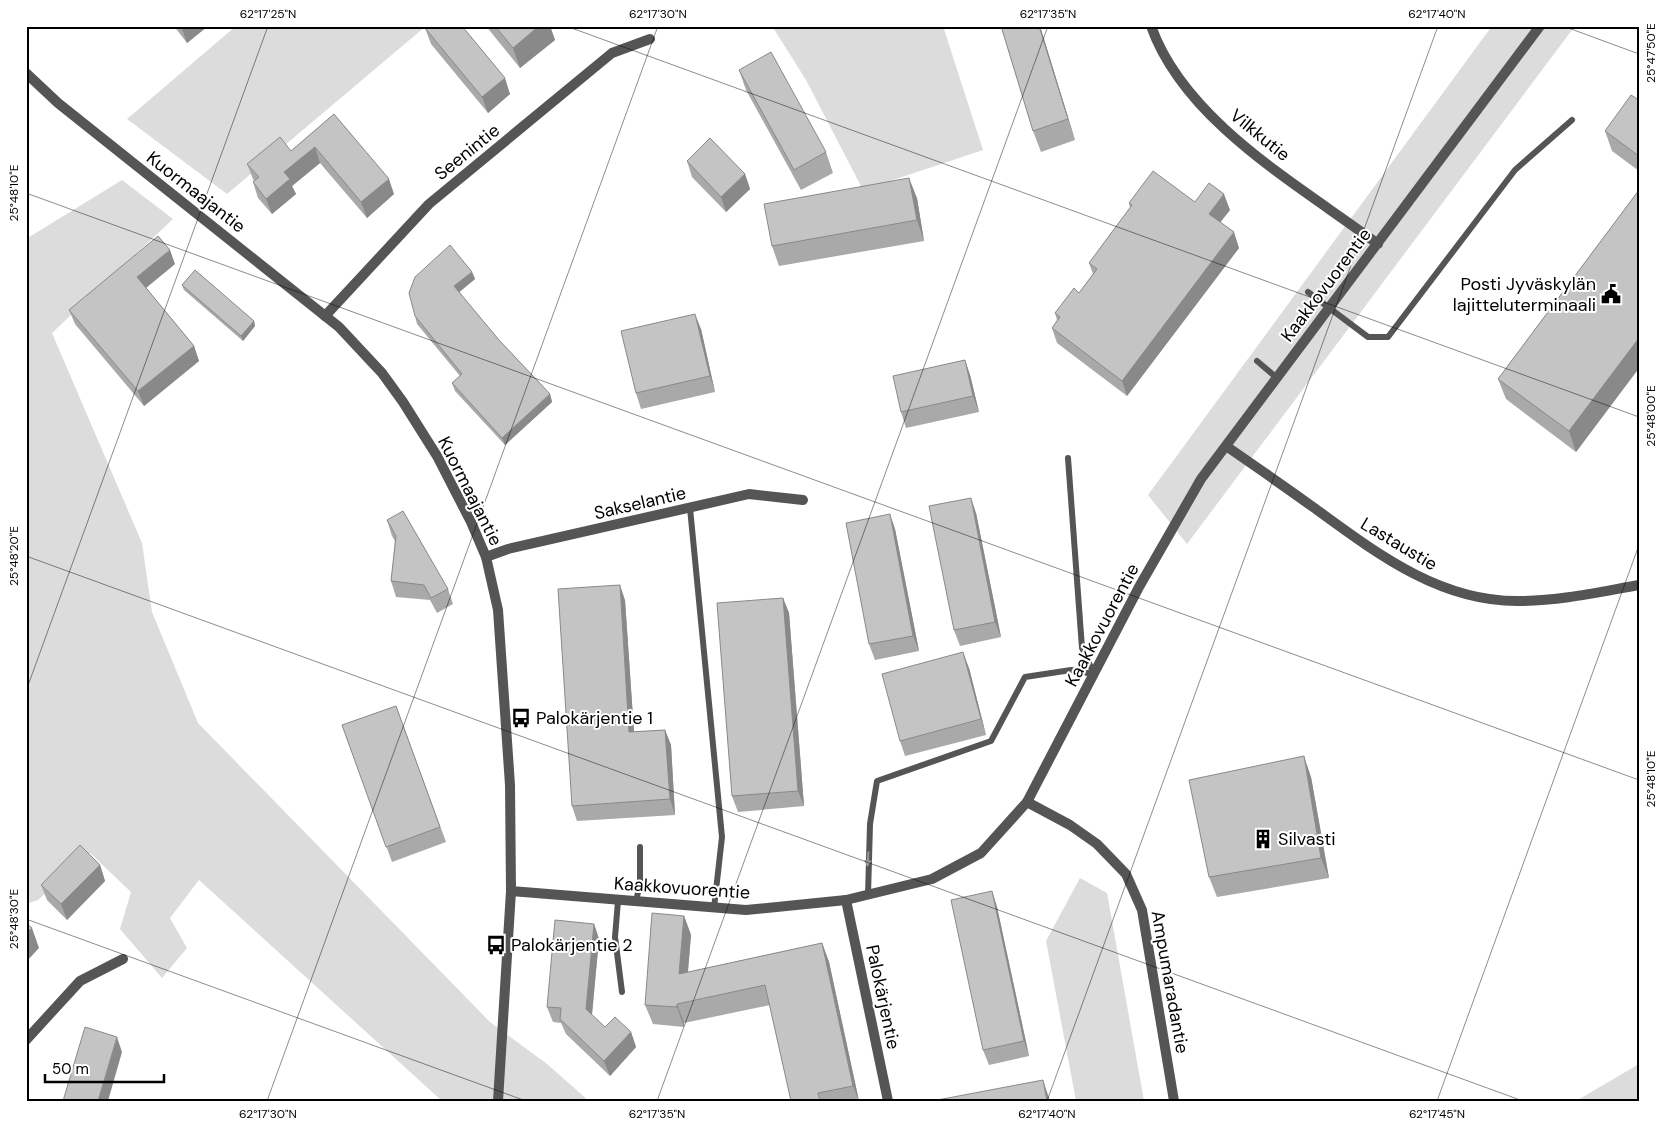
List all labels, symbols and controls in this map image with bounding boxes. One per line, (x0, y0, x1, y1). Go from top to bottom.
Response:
text: 62°17'25"N (240, 6, 296, 22)
text: 62°17'30"N (629, 6, 687, 22)
text: 62°17'35"N (1020, 6, 1076, 22)
text: 62°17'40"N (1408, 6, 1466, 22)
text: 25°47'50"E (1643, 23, 1659, 83)
street label: Vilkkutie (1225, 104, 1295, 166)
street label: Seenintie (429, 118, 505, 186)
street label: Kuormaajantie (141, 146, 251, 238)
text: 25°48'10"E (6, 164, 22, 222)
street label: Kaakkovuorentie (1275, 223, 1377, 347)
place label: Posti Jyväskylän lajitteluterminaali (1453, 272, 1596, 317)
public building icon: Posti Jyväskylän lajitteluterminaali (1600, 283, 1622, 305)
text: 25°48'00"E (1643, 385, 1659, 447)
street label: Kuormaajantie (432, 432, 508, 550)
street label: Sakselantie (592, 481, 688, 525)
street label: Lastaustie (1356, 512, 1442, 576)
text: 25°48'20"E (6, 526, 22, 586)
street label: Kaakkovuorentie (1059, 559, 1145, 691)
place label: Palokärjentie 1 (536, 706, 653, 730)
bus stop icon: Palokärjentie 1 (510, 707, 532, 729)
text: 25°48'10"E (1643, 750, 1659, 808)
place label: Silvasti (1278, 827, 1336, 851)
building icon: Silvasti (1252, 828, 1274, 850)
one-way arrow (863, 852, 871, 868)
street label: Kaakkovuorentie (613, 871, 751, 905)
text: 25°48'30"E (6, 889, 22, 949)
street label: Ampumaradantie (1146, 909, 1194, 1055)
place label: Palokärjentie 2 (511, 933, 633, 957)
bus stop icon: Palokärjentie 2 (485, 934, 507, 956)
street label: Palokärjentie (860, 942, 906, 1052)
scale bar (45, 1052, 164, 1084)
text: 50 m (52, 1059, 89, 1079)
text: 62°17'30"N (239, 1106, 297, 1122)
text: 62°17'35"N (629, 1106, 685, 1122)
text: 62°17'40"N (1018, 1106, 1076, 1122)
text: 62°17'45"N (1409, 1106, 1465, 1122)

